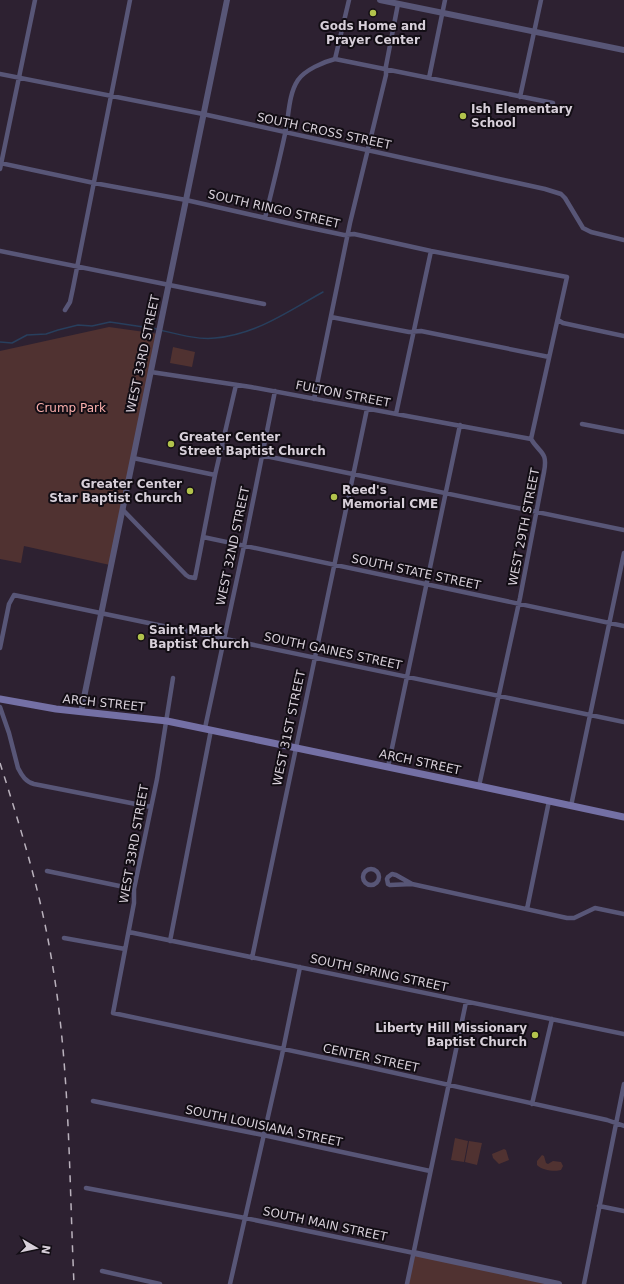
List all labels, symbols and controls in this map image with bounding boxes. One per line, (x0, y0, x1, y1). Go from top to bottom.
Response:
marker: Gods Home and Prayer Center (368, 8, 378, 18)
place label: Gods Home and Prayer Center (320, 19, 426, 47)
place label: Ish Elementary School (471, 102, 573, 130)
street label: SOUTH CROSS STREET (256, 110, 393, 152)
marker: Ish Elementary School (458, 111, 468, 121)
street label: SOUTH RINGO STREET (207, 187, 342, 231)
street label: WEST 33RD STREET (124, 293, 163, 414)
street label: FULTON STREET (295, 378, 392, 410)
park label: Crump Park (36, 401, 106, 415)
place label: Greater Center Street Baptist Church (179, 430, 326, 458)
marker: Greater Center Street Baptist Church (166, 439, 176, 449)
street label: WEST 29TH STREET (506, 466, 542, 587)
place label: Greater Center Star Baptist Church (49, 477, 182, 505)
place label: Reed's Memorial CME (342, 483, 438, 511)
street label: WEST 32ND STREET (214, 485, 253, 607)
marker: Greater Center Star Baptist Church (185, 486, 195, 496)
marker: Reed's Memorial CME (329, 492, 339, 502)
street label: SOUTH STATE STREET (350, 551, 483, 593)
place label: Saint Mark Baptist Church (149, 623, 249, 651)
street label: SOUTH GAINES STREET (263, 630, 404, 673)
marker: Saint Mark Baptist Church (136, 632, 146, 642)
street label: WEST 31ST STREET (270, 668, 308, 787)
street label: ARCH STREET (62, 692, 147, 714)
street label: ARCH STREET (378, 747, 463, 778)
street label: WEST 33RD STREET (117, 783, 151, 905)
street label: SOUTH SPRING STREET (309, 952, 450, 995)
place label: Liberty Hill Missionary Baptist Church (375, 1021, 527, 1049)
marker: Liberty Hill Missionary Baptist Church (530, 1030, 540, 1040)
street label: CENTER STREET (322, 1041, 421, 1075)
street label: SOUTH LOUISIANA STREET (184, 1103, 344, 1150)
street label: SOUTH MAIN STREET (262, 1204, 389, 1244)
north arrow (16, 1228, 56, 1268)
text: N (38, 1244, 53, 1255)

